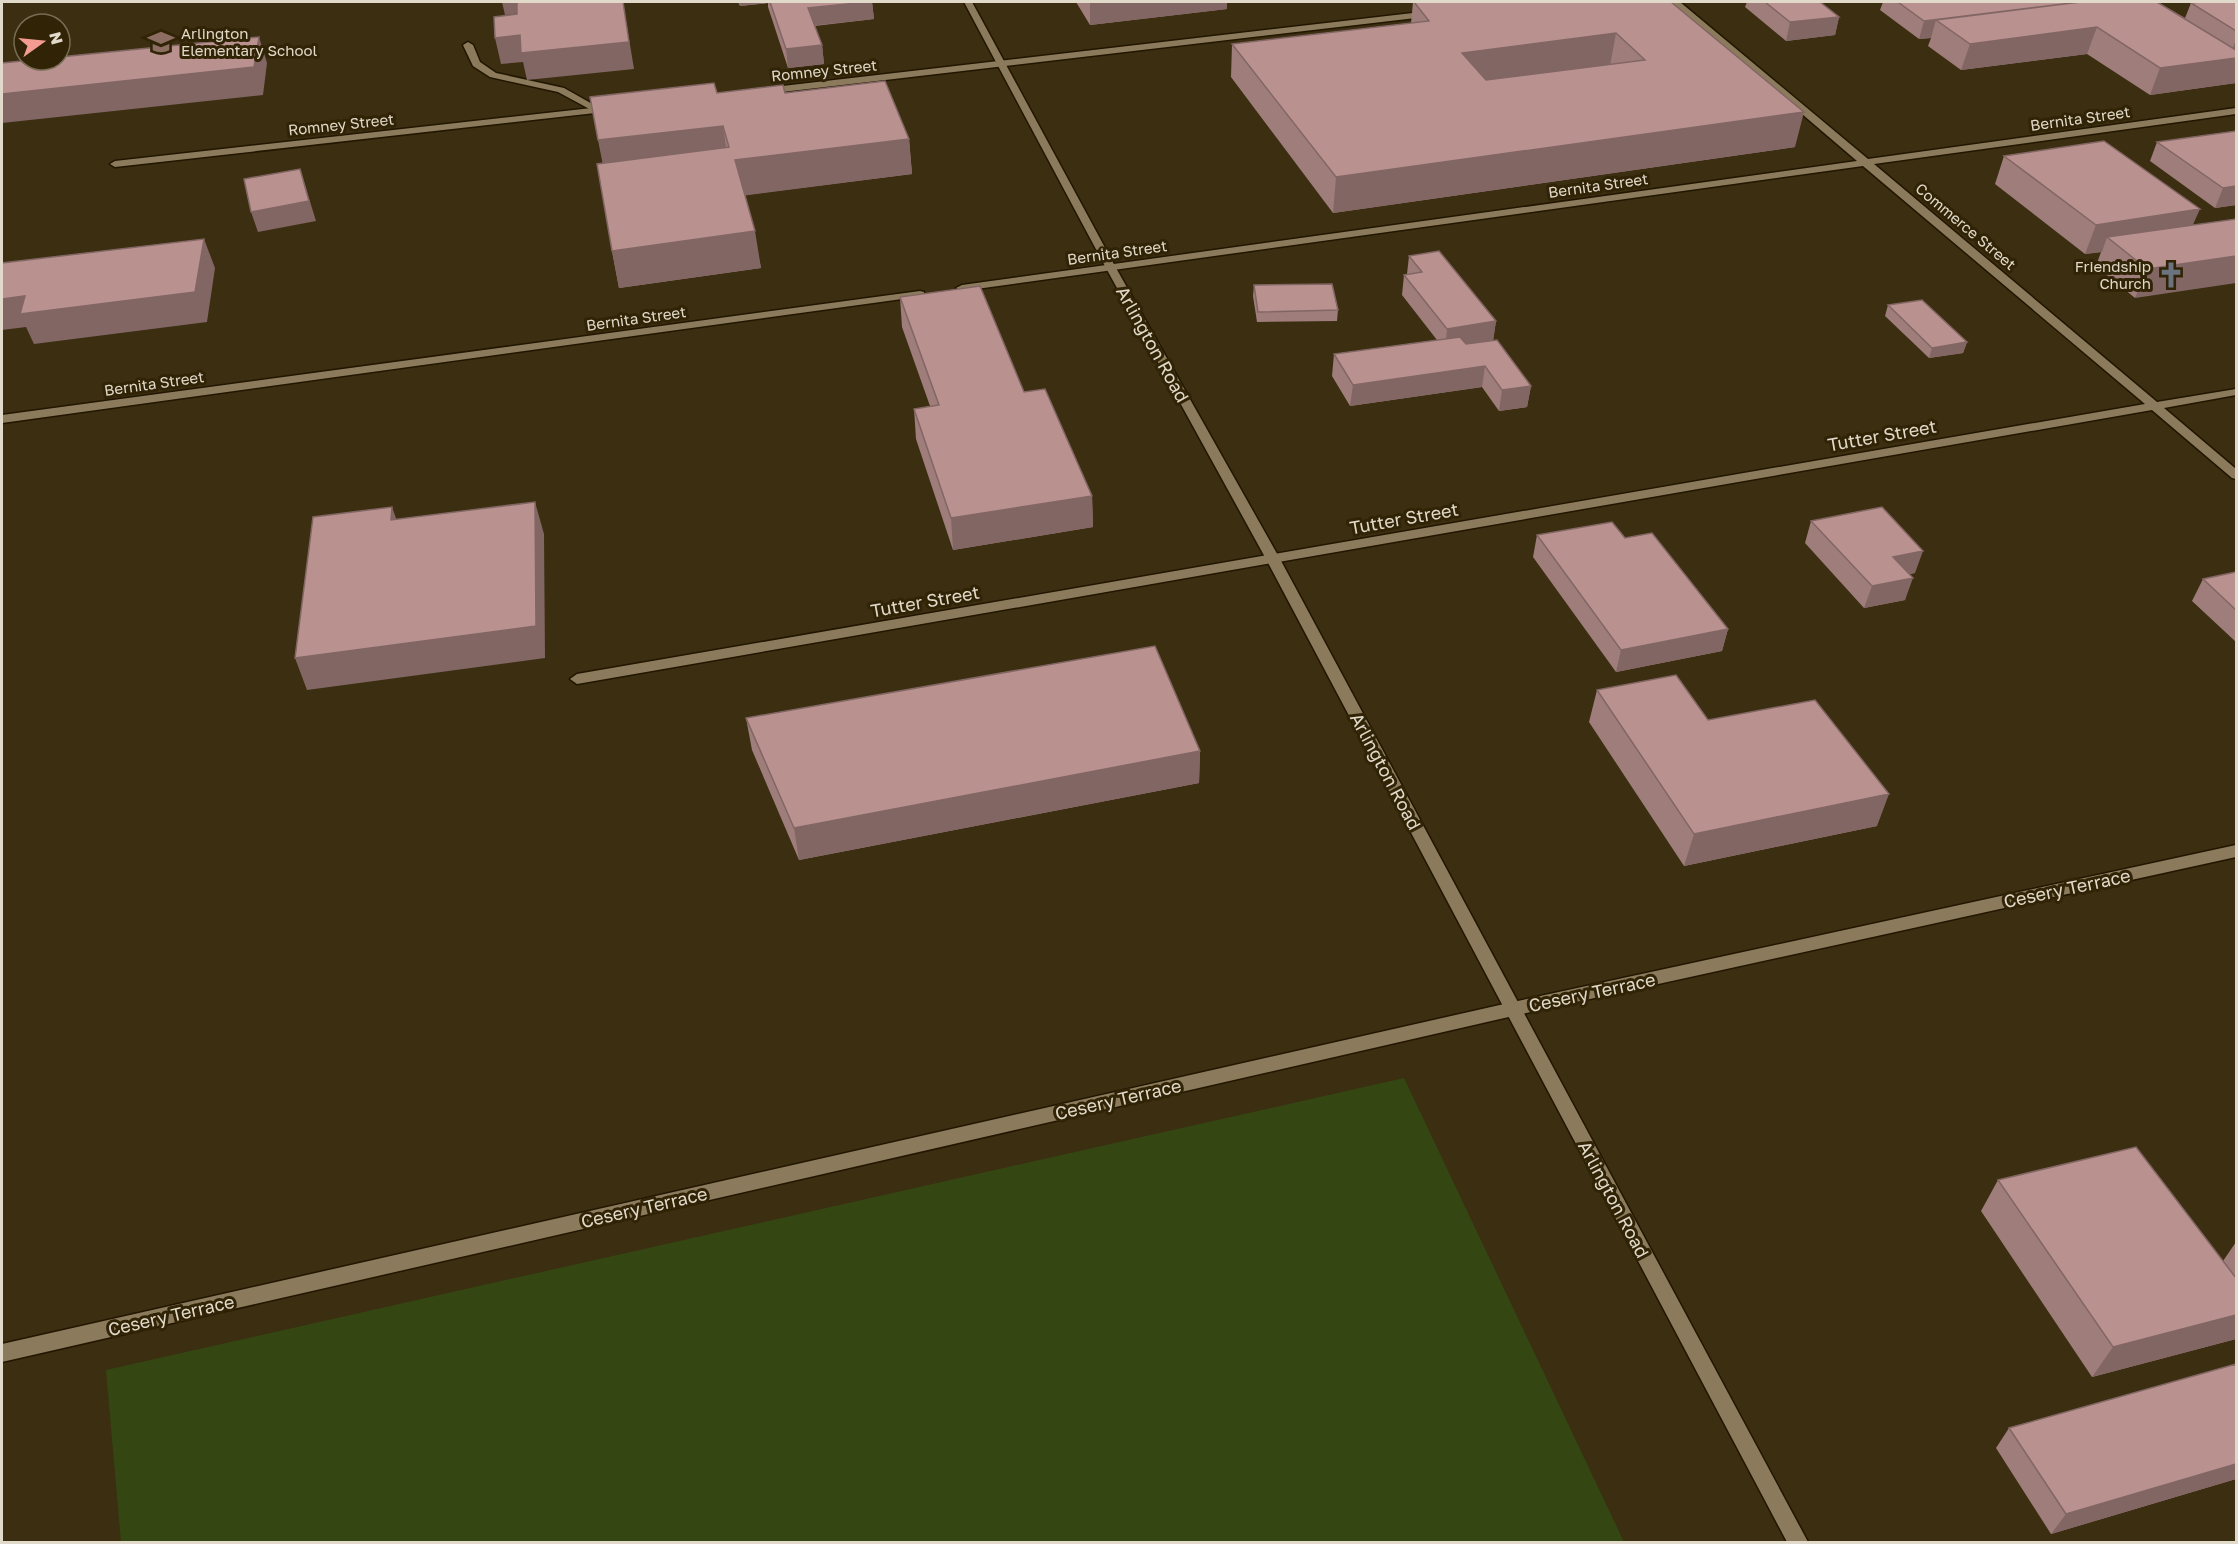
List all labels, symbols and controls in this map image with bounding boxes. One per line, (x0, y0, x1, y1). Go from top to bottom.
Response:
north arrow (12, 12, 72, 72)
place label: Arlington Elementary School (181, 24, 317, 59)
school or university icon: Arlington Elementary School (146, 27, 176, 57)
text: N (45, 30, 68, 47)
street label: Romney Street (770, 55, 878, 85)
street label: Bernita Street (2029, 102, 2131, 134)
street label: Romney Street (287, 109, 395, 139)
street label: Bernita Street (1547, 169, 1649, 201)
street label: Commerce Street (1912, 179, 2020, 273)
street label: Bernita Street (1066, 236, 1168, 268)
place label: Friendship Church (2075, 257, 2151, 292)
church icon: Friendship Church (2156, 260, 2186, 290)
street label: Arlington Road (1112, 282, 1194, 406)
street label: Bernita Street (585, 302, 687, 334)
street label: Bernita Street (103, 367, 205, 399)
street label: Tutter Street (1826, 415, 1938, 455)
street label: Tutter Street (1348, 498, 1460, 538)
street label: Tutter Street (869, 581, 981, 621)
street label: Arlington Road (1346, 709, 1426, 833)
street label: Cesery Terrace (2002, 864, 2132, 912)
street label: Cesery Terrace (1527, 968, 1657, 1016)
street label: Cesery Terrace (1053, 1074, 1183, 1124)
street label: Arlington Road (1574, 1137, 1654, 1261)
street label: Cesery Terrace (579, 1182, 709, 1232)
street label: Cesery Terrace (106, 1290, 236, 1340)

